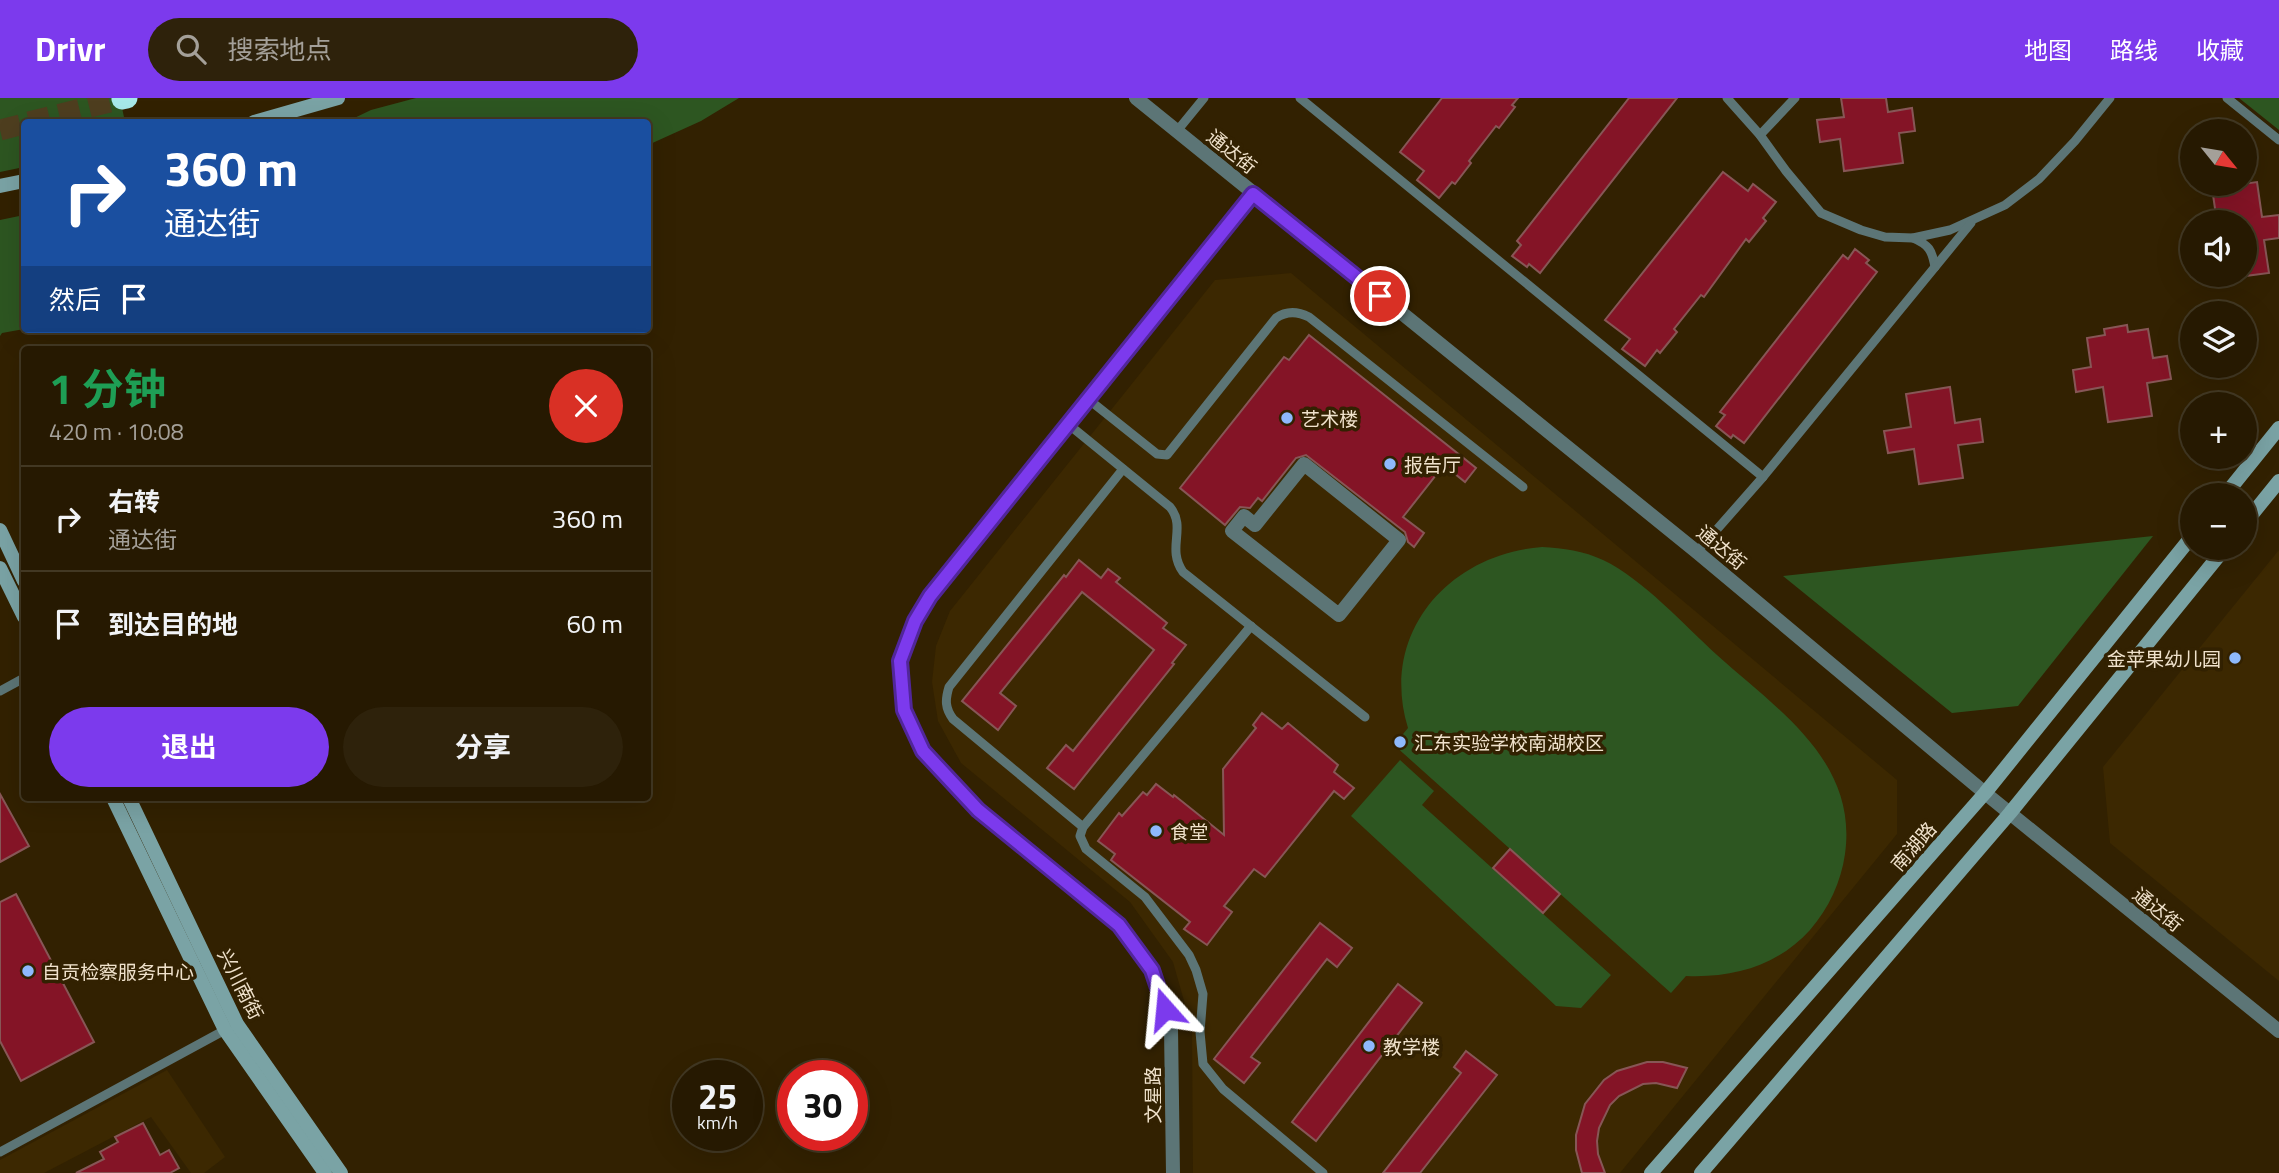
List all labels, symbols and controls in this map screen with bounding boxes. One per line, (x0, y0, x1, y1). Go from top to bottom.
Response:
search box (148, 18, 638, 81)
text: Drivr (35, 24, 106, 74)
icon: search (172, 30, 210, 68)
text: 搜索地点 (228, 30, 332, 69)
text: 地图 (2024, 32, 2072, 68)
text: 路线 (2110, 32, 2158, 68)
text: 收藏 (2196, 32, 2244, 68)
north arrow (2180, 119, 2258, 196)
map controls (2180, 119, 2257, 560)
street label: 通达街 (1201, 122, 1263, 180)
text: 360 m (164, 130, 298, 205)
icon: right (49, 147, 140, 238)
text: 通达街 (164, 199, 260, 247)
button: sound (2180, 210, 2257, 287)
pin (1350, 266, 1410, 326)
icon: arrive (1361, 277, 1399, 315)
text: 然后 (49, 280, 101, 319)
icon: arrive (115, 280, 153, 318)
button: layers (2180, 301, 2257, 378)
text: 1 分钟 (49, 356, 166, 420)
button: close (549, 369, 623, 443)
button: + (2180, 392, 2257, 469)
place label: 艺术楼 (1301, 404, 1358, 433)
marker: 艺术楼 (1279, 410, 1295, 426)
text: 420 m · 10:08 (49, 414, 184, 449)
place label: 报告厅 (1404, 450, 1461, 479)
marker: 报告厅 (1382, 456, 1398, 472)
text: 右转 (108, 482, 160, 521)
button: − (2180, 483, 2257, 560)
text: 360 m (552, 499, 623, 538)
icon: right (49, 500, 87, 538)
street label: 通达街 (1691, 518, 1753, 576)
text: 通达街 (108, 522, 177, 557)
text: 60 m (566, 604, 623, 643)
icon: arrive (49, 605, 87, 643)
text: 到达目的地 (108, 605, 238, 644)
place label: 金苹果幼儿园 (2107, 644, 2221, 673)
marker: 金苹果幼儿园 (2227, 650, 2243, 666)
button: 退出 (49, 707, 329, 787)
button: 分享 (343, 707, 623, 787)
place label: 汇东实验学校南湖校区 (1414, 728, 1604, 757)
marker: 汇东实验学校南湖校区 (1392, 734, 1408, 750)
street label: 南湖路 (1883, 815, 1943, 877)
place label: 食堂 (1170, 817, 1208, 846)
marker: 食堂 (1148, 823, 1164, 839)
street label: 通达街 (2127, 880, 2189, 938)
street label: 兴川南街 (211, 944, 271, 1024)
place label: 自贡检察服务中心 (42, 957, 194, 986)
marker: 自贡检察服务中心 (20, 963, 36, 979)
position arrow (1128, 972, 1202, 1046)
place label: 教学楼 (1383, 1032, 1440, 1061)
marker: 教学楼 (1361, 1038, 1377, 1054)
speed limit sign: 30 (777, 1060, 868, 1151)
street label: 文星路 (1138, 1066, 1167, 1124)
text: 25 (698, 1069, 737, 1123)
text: km/h (697, 1109, 738, 1136)

